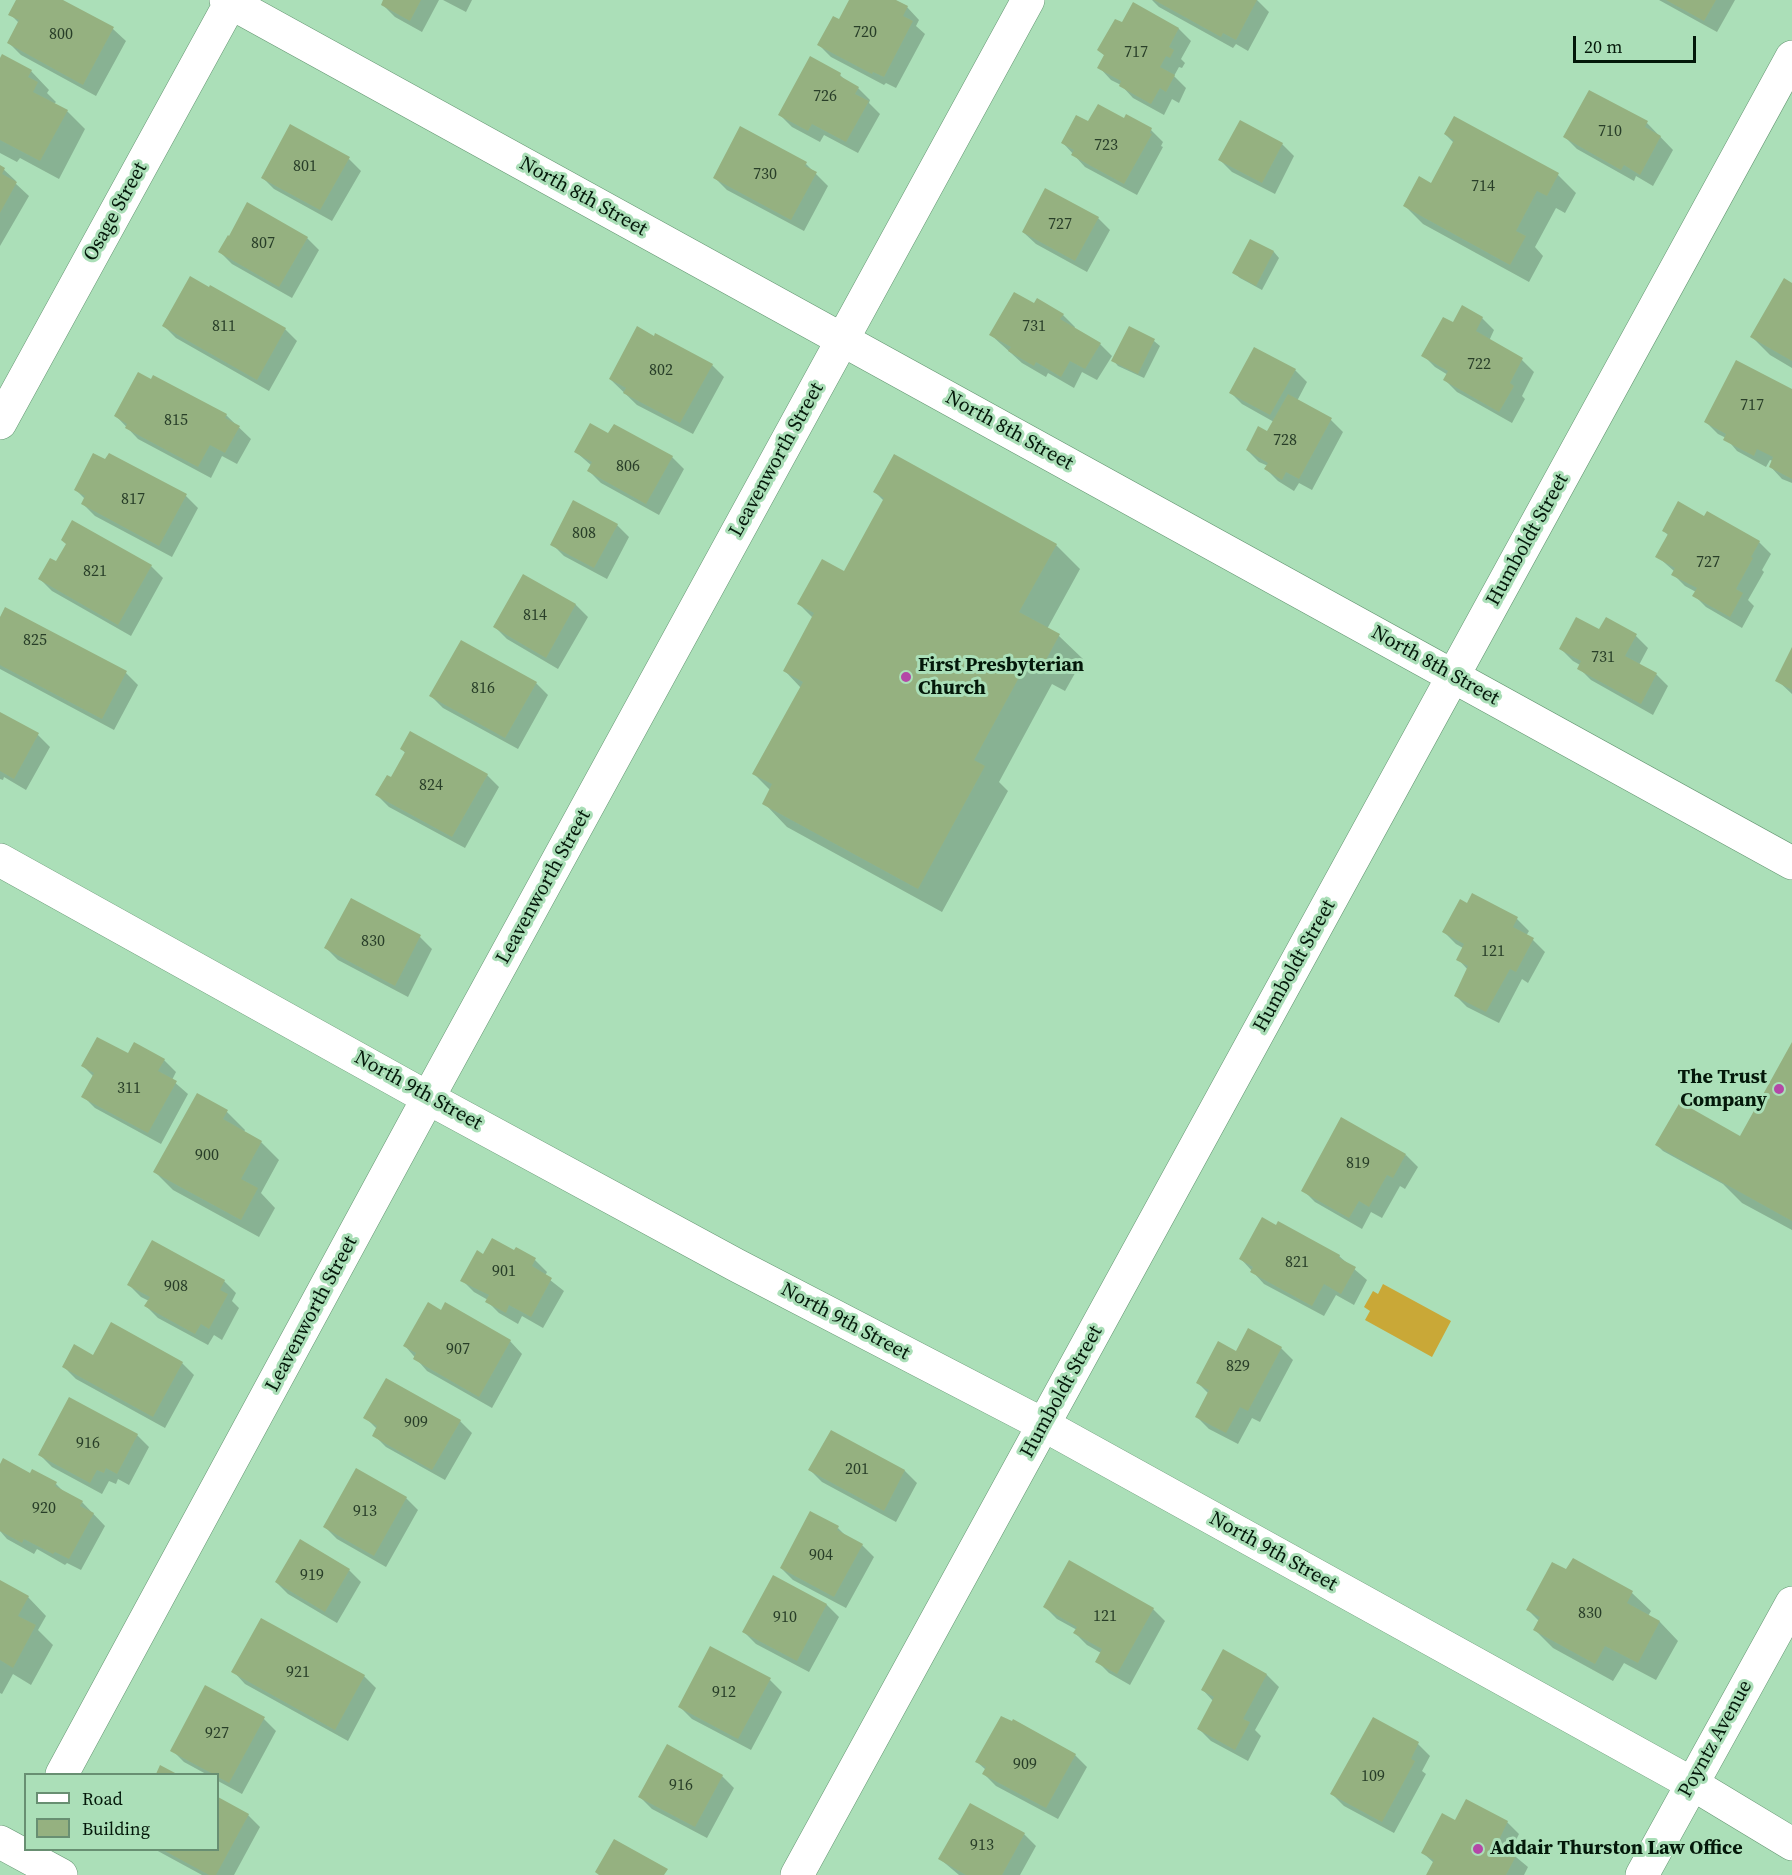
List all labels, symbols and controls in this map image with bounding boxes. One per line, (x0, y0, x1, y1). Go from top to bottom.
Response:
house number: 720 (853, 23, 877, 43)
scale bar (1576, 24, 1699, 62)
house number: 800 (49, 25, 73, 45)
text: 20 m (1584, 34, 1622, 59)
house number: 717 (1124, 43, 1148, 63)
house number: 726 (813, 87, 837, 107)
house number: 710 (1598, 122, 1622, 142)
house number: 723 (1094, 136, 1118, 156)
street label: North 8th Street (515, 152, 651, 242)
house number: 801 (293, 157, 317, 177)
street label: Osage Street (79, 158, 153, 266)
house number: 730 (753, 165, 777, 185)
house number: 714 (1471, 177, 1495, 197)
house number: 727 (1048, 215, 1072, 235)
house number: 807 (251, 234, 275, 254)
house number: 811 (212, 317, 236, 337)
house number: 731 (1022, 317, 1046, 337)
house number: 722 (1467, 355, 1491, 375)
house number: 802 (649, 361, 673, 381)
street label: Leavenworth Street (725, 379, 829, 541)
street label: North 8th Street (941, 386, 1077, 476)
house number: 717 (1740, 396, 1764, 416)
house number: 815 (164, 411, 188, 431)
house number: 728 (1273, 431, 1297, 451)
house number: 806 (616, 457, 640, 477)
street label: Humboldt Street (1482, 470, 1574, 610)
house number: 817 (121, 490, 145, 510)
house number: 808 (572, 524, 596, 544)
house number: 727 (1696, 553, 1720, 573)
house number: 821 (83, 562, 107, 582)
house number: 814 (523, 606, 547, 626)
street label: North 8th Street (1367, 621, 1503, 711)
house number: 825 (23, 631, 47, 651)
house number: 731 (1591, 648, 1615, 668)
place label: First Presbyterian Church (918, 654, 1084, 701)
marker: First Presbyterian Church (899, 670, 913, 684)
house number: 816 (471, 679, 495, 699)
house number: 824 (419, 776, 443, 796)
street label: Leavenworth Street (492, 806, 596, 968)
street label: Humboldt Street (1249, 896, 1341, 1036)
house number: 830 (361, 932, 385, 952)
house number: 121 (1481, 942, 1505, 962)
street label: North 9th Street (350, 1046, 486, 1136)
place label: The Trust Company (1678, 1066, 1767, 1113)
house number: 311 (117, 1079, 141, 1099)
marker: The Trust Company (1772, 1082, 1786, 1096)
house number: 900 (195, 1146, 219, 1166)
house number: 819 (1346, 1154, 1370, 1174)
street label: Leavenworth Street (261, 1232, 363, 1396)
house number: 821 (1285, 1253, 1309, 1273)
house number: 901 (492, 1262, 516, 1282)
house number: 908 (164, 1277, 188, 1297)
street label: North 9th Street (777, 1278, 913, 1366)
street label: Humboldt Street (1016, 1322, 1108, 1462)
house number: 907 (446, 1340, 470, 1360)
house number: 829 (1226, 1357, 1250, 1377)
house number: 909 (404, 1413, 428, 1433)
house number: 916 (76, 1434, 100, 1454)
house number: 201 (845, 1460, 869, 1480)
house number: 920 (32, 1499, 56, 1519)
house number: 913 (353, 1502, 377, 1522)
street label: North 9th Street (1205, 1507, 1341, 1597)
house number: 904 (809, 1546, 833, 1566)
house number: 919 (300, 1566, 324, 1586)
house number: 830 (1578, 1604, 1602, 1624)
house number: 121 (1093, 1607, 1117, 1627)
house number: 910 (773, 1608, 797, 1628)
house number: 921 (286, 1663, 310, 1683)
street label: Poyntz Avenue (1674, 1676, 1758, 1802)
house number: 912 (712, 1683, 736, 1703)
house number: 927 (205, 1724, 229, 1744)
house number: 909 (1013, 1755, 1037, 1775)
house number: 109 (1361, 1767, 1385, 1787)
legend (24, 1773, 219, 1851)
house number: 916 (669, 1776, 693, 1796)
text: Road (82, 1786, 123, 1811)
text: Building (82, 1816, 150, 1841)
house number: 913 (970, 1836, 994, 1856)
place label: Addair Thurston Law Office (1490, 1837, 1743, 1861)
marker: Addair Thurston Law Office (1471, 1842, 1485, 1856)

